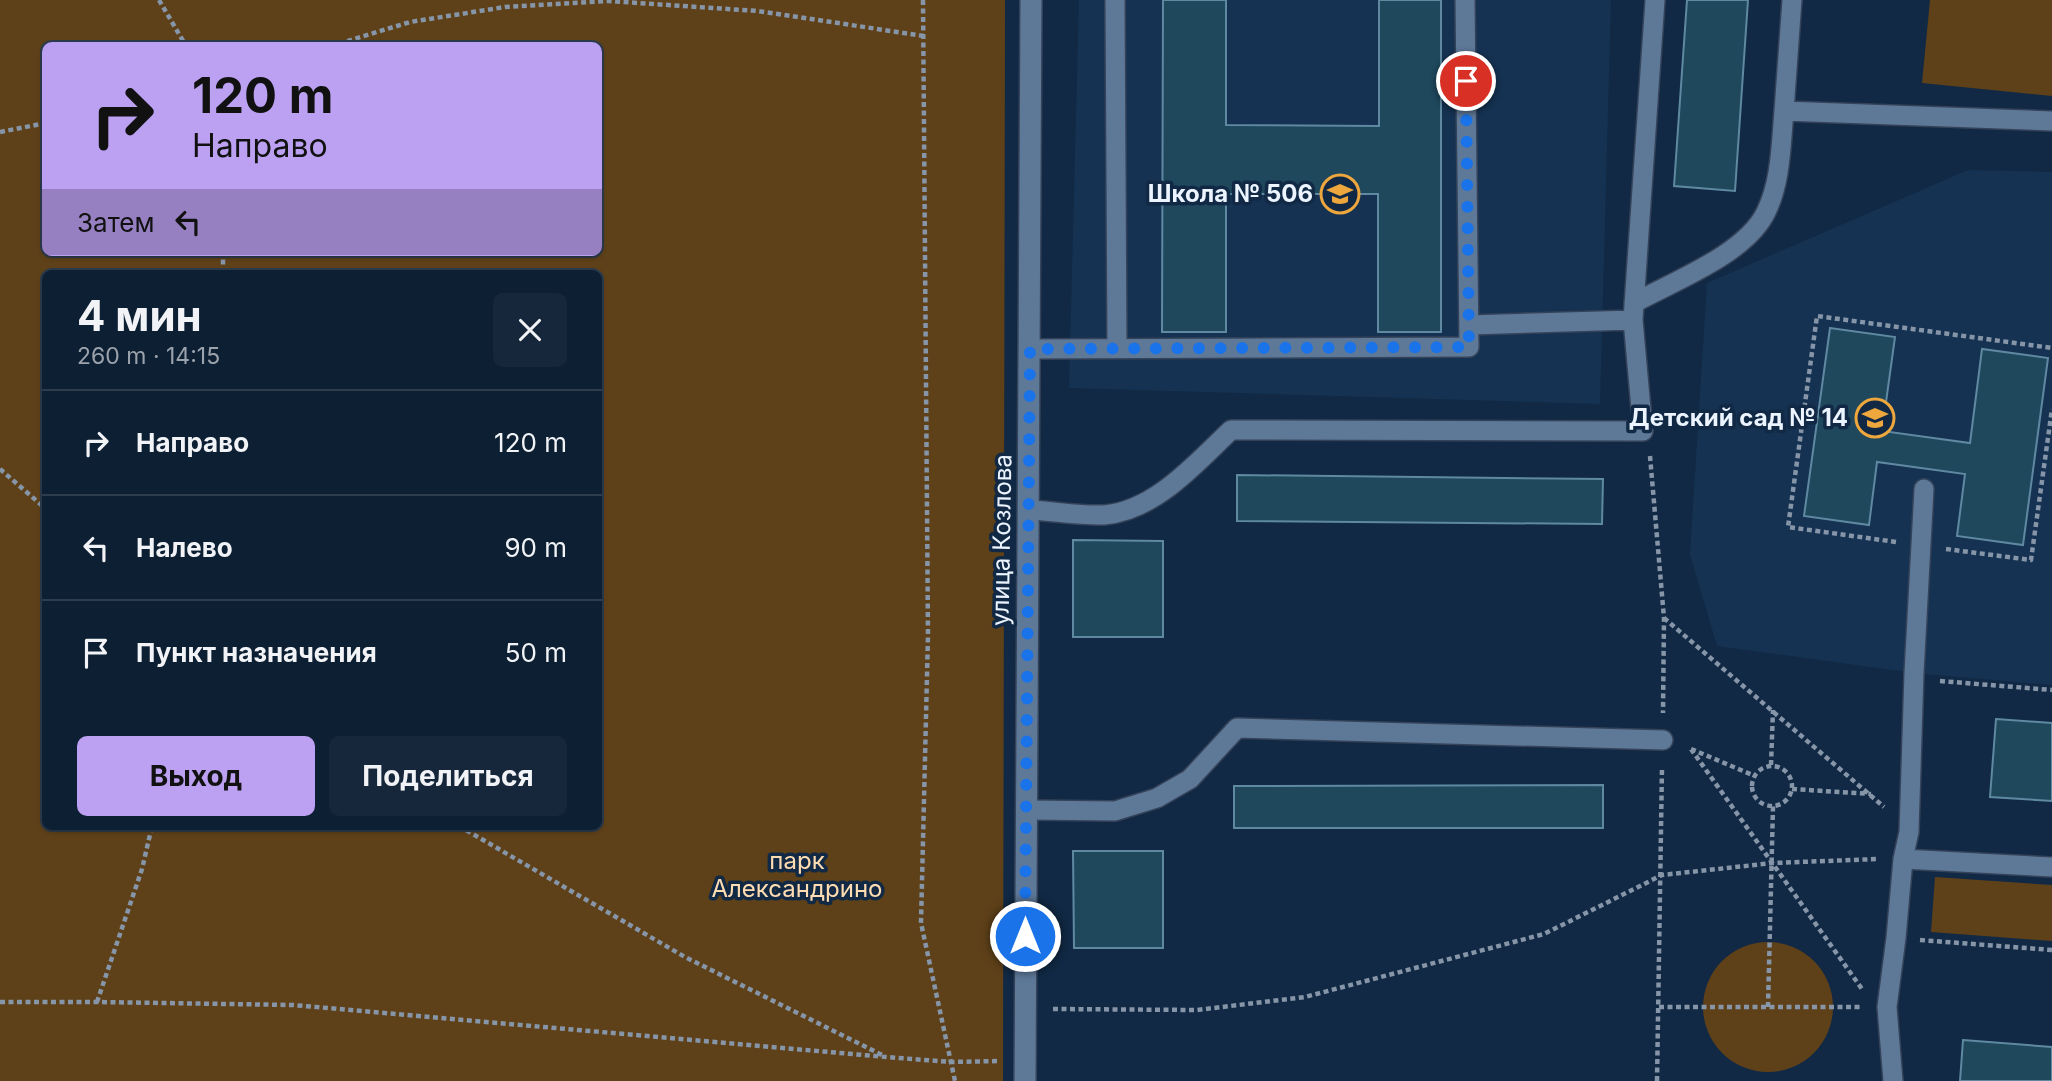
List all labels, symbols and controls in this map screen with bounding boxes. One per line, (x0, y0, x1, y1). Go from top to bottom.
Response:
pin (1436, 51, 1496, 111)
icon: arrive (1447, 62, 1485, 100)
text: 120 m (192, 66, 333, 125)
icon: right (77, 70, 168, 161)
text: Направо (192, 126, 328, 165)
school or university icon: Школа № 506 (1319, 173, 1361, 215)
place label: Школа № 506 (1148, 179, 1313, 208)
icon: left (169, 203, 207, 241)
text: Затем (77, 207, 155, 238)
text: 4 мин (77, 290, 202, 341)
button: close (493, 293, 567, 367)
text: 260 m · 14:15 (77, 342, 220, 370)
school or university icon: Детский сад № 14 (1854, 397, 1896, 439)
place label: Детский сад № 14 (1629, 403, 1848, 432)
icon: right (77, 424, 115, 462)
text: Направо (136, 427, 249, 458)
text: 120 m (494, 427, 567, 458)
street label: улица Козлова (986, 454, 1017, 626)
icon: left (77, 529, 115, 567)
text: Налево (136, 532, 233, 563)
text: 90 m (504, 532, 567, 563)
icon: arrive (77, 634, 115, 672)
text: Пункт назначения (136, 637, 377, 668)
text: 50 m (505, 637, 567, 668)
button: Выход (77, 736, 315, 816)
button: Поделиться (329, 736, 567, 816)
park label: парк Александрино (712, 846, 882, 903)
position arrow (988, 899, 1062, 973)

